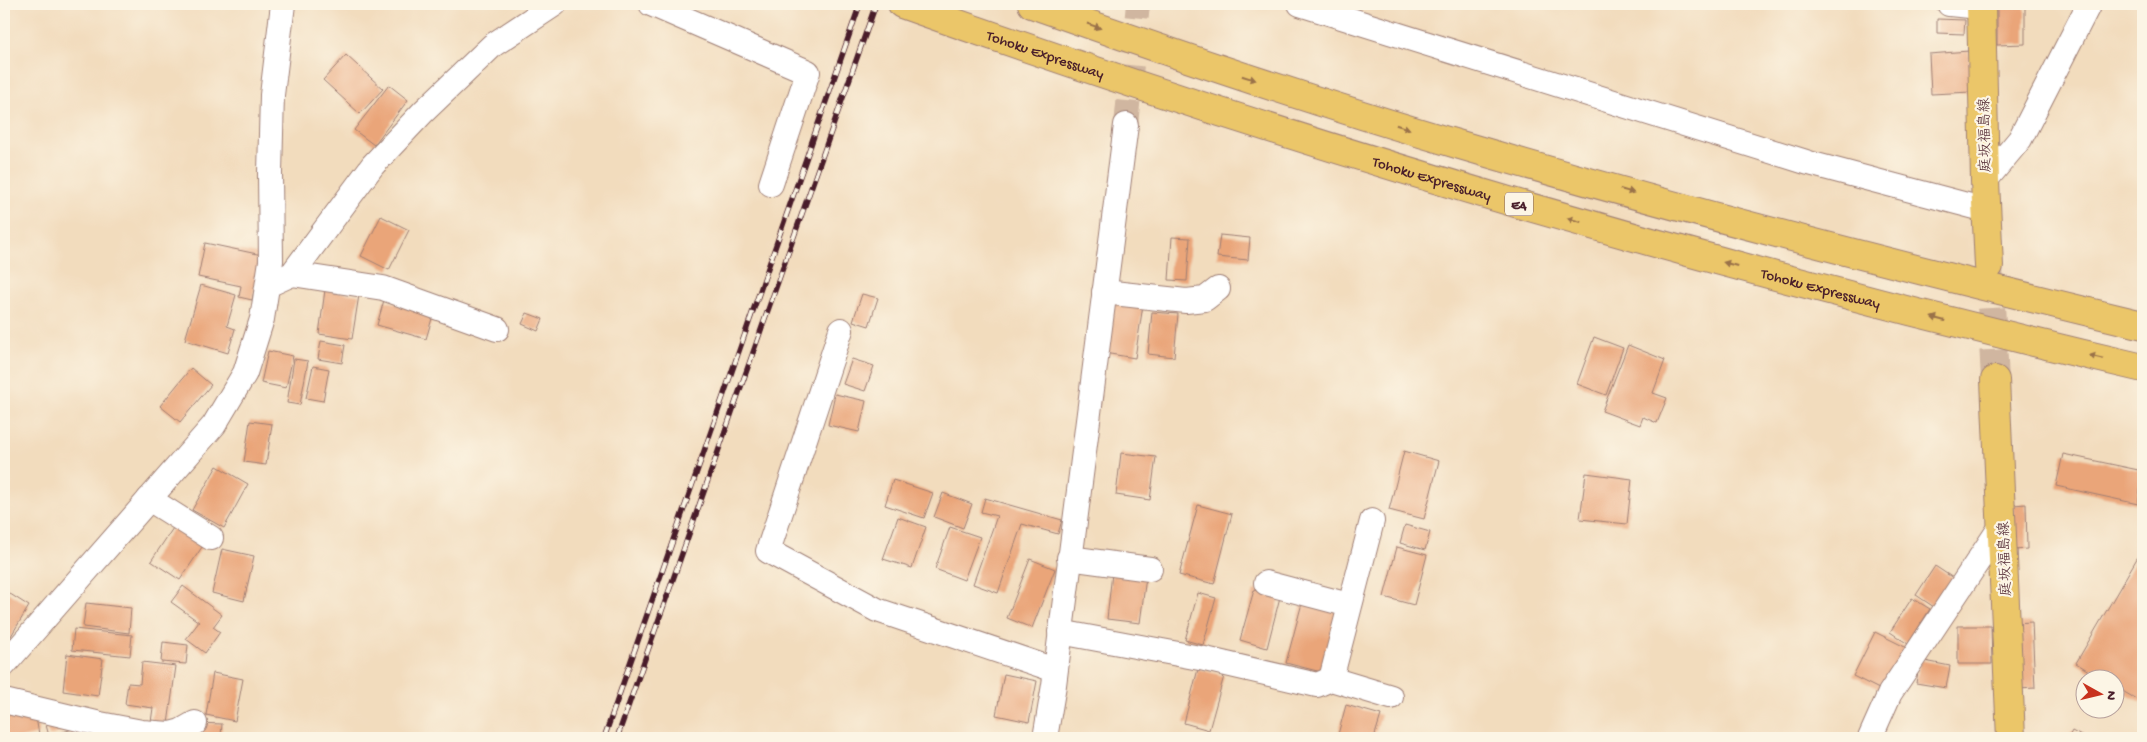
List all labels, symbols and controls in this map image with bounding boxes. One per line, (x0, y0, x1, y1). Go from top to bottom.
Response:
one-way arrow (1087, 23, 1102, 30)
street label: Tohoku Expressway (983, 27, 1107, 84)
one-way arrow (1241, 74, 1256, 82)
street label: 庭坂福島線 (1975, 97, 1996, 173)
one-way arrow (1396, 123, 1411, 131)
street label: Tohoku Expressway (1369, 153, 1493, 206)
one-way arrow (1619, 188, 1634, 196)
road number: E4 (1505, 192, 1533, 215)
one-way arrow (1566, 215, 1581, 223)
one-way arrow (1722, 260, 1737, 268)
street label: Tohoku Expressway (1758, 265, 1883, 314)
one-way arrow (1930, 315, 1945, 323)
one-way arrow (2088, 353, 2103, 361)
street label: 庭坂福島線 (1995, 521, 2016, 597)
north arrow (2074, 670, 2124, 720)
text: N (2101, 690, 2119, 701)

